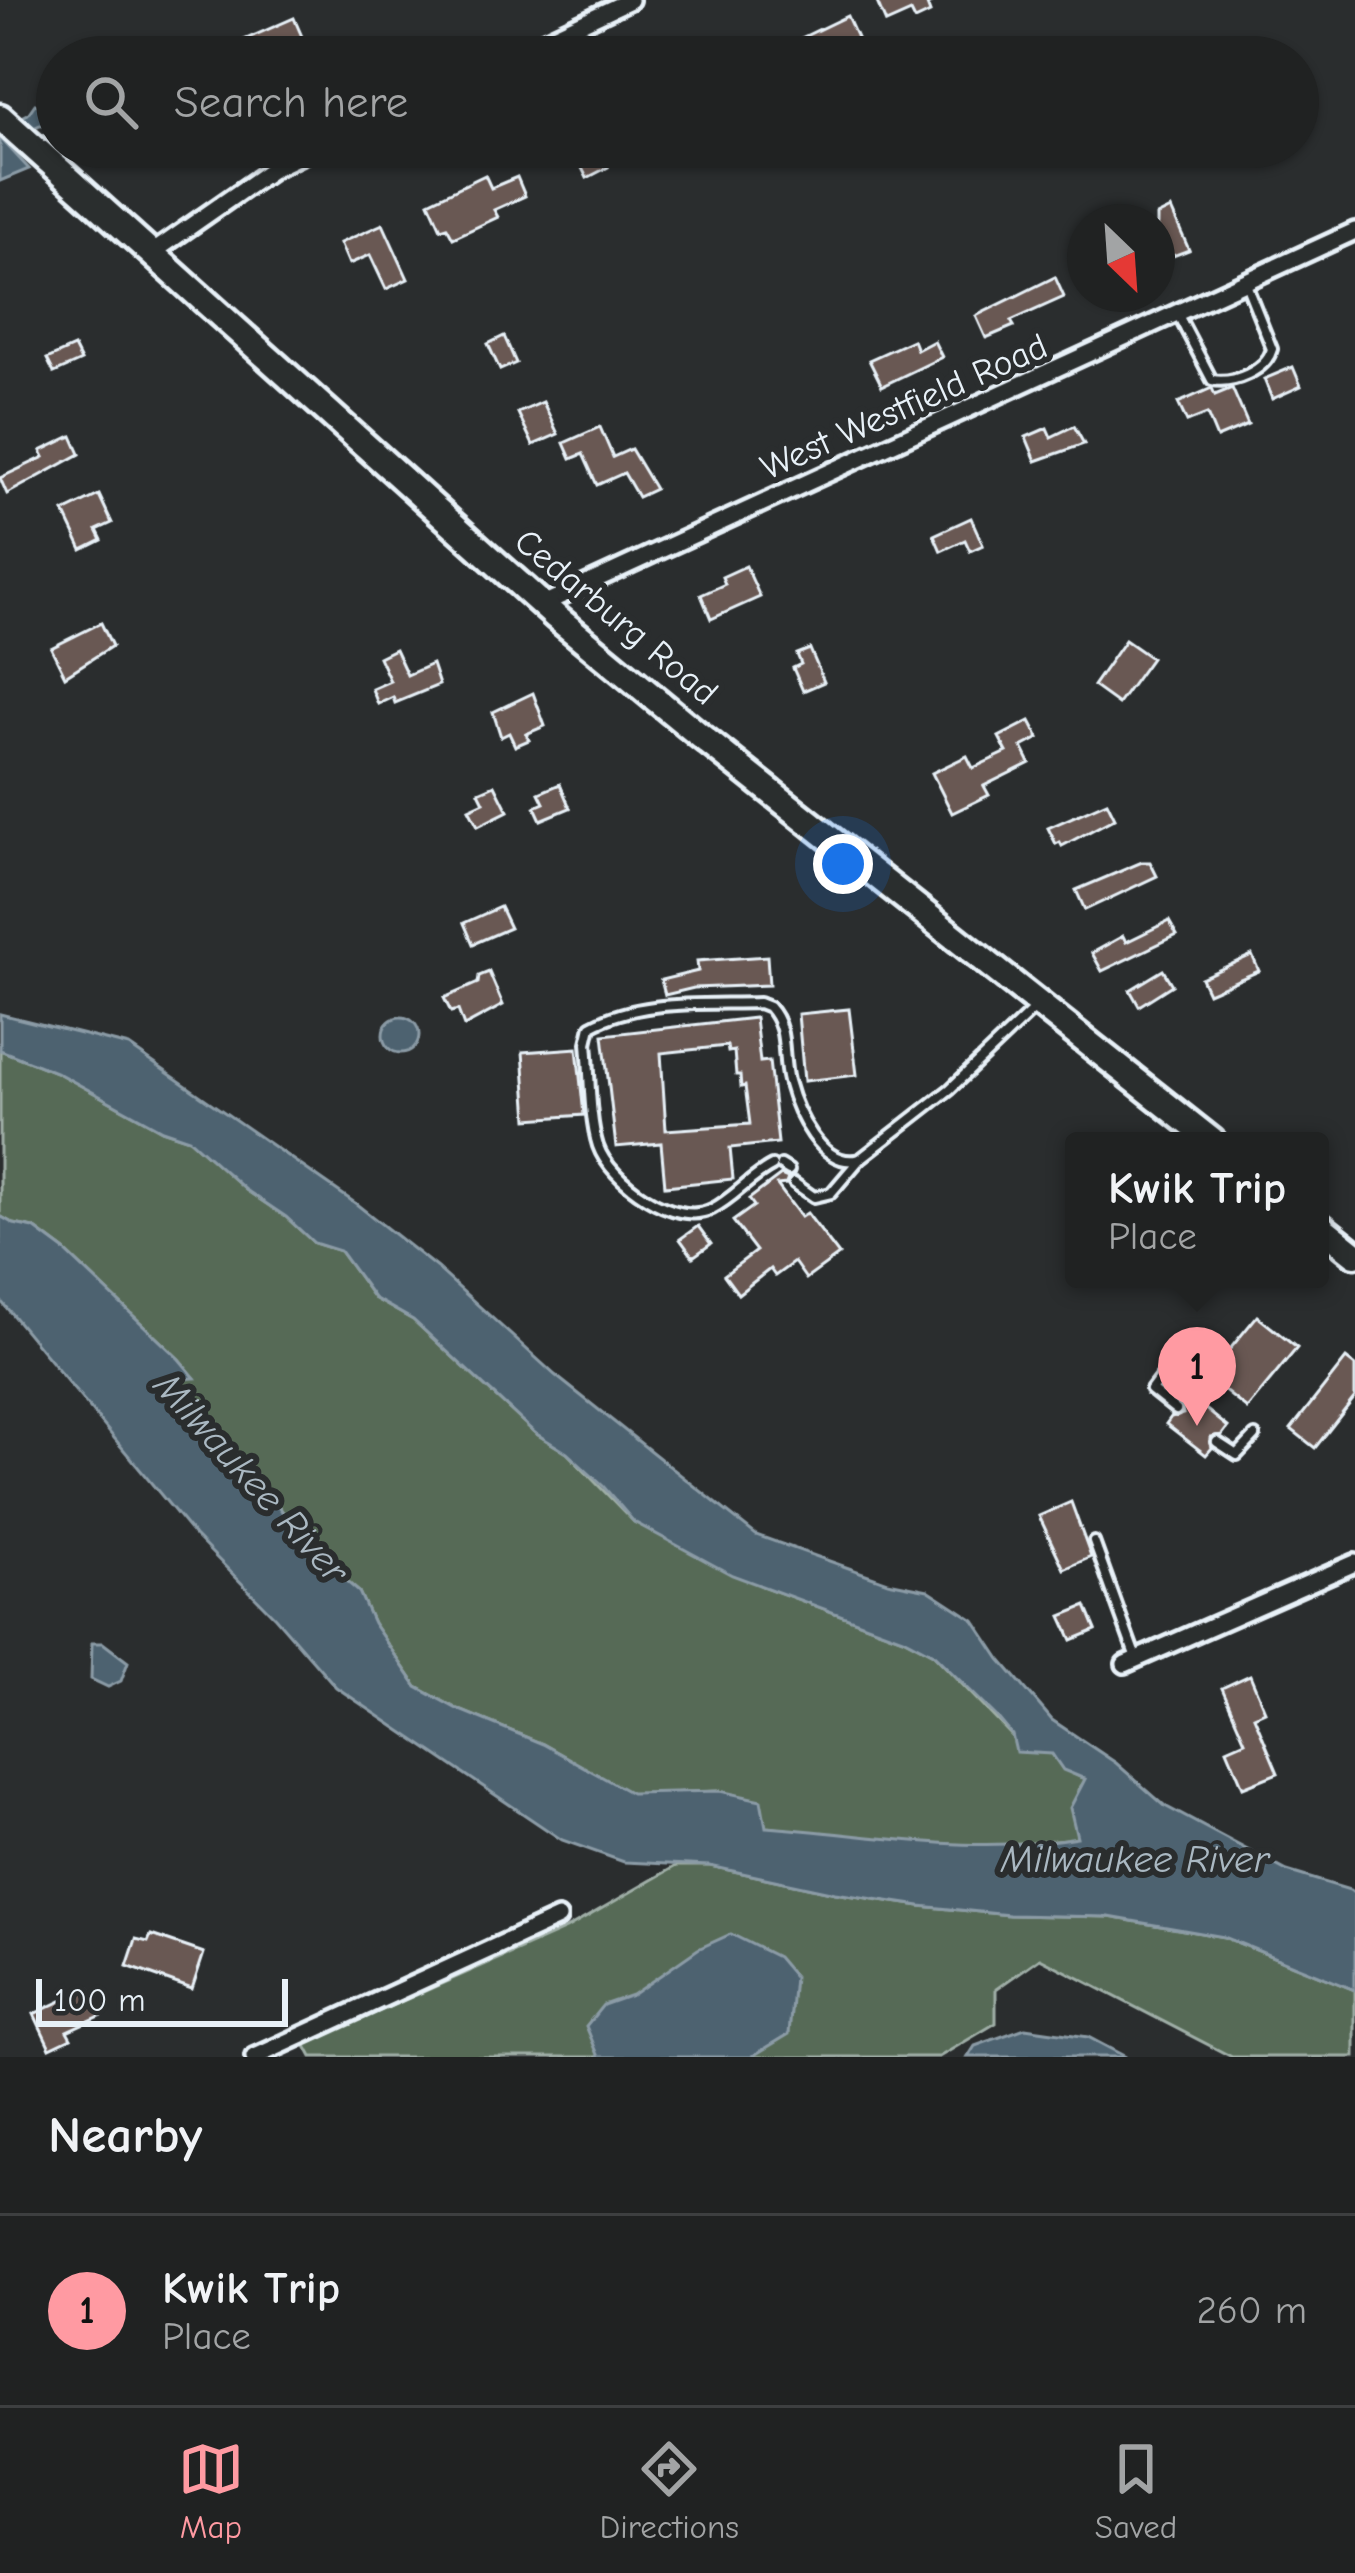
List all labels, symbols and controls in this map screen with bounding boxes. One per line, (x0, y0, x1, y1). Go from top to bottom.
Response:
search box (36, 36, 1319, 168)
icon: search (78, 69, 144, 135)
text: Search here (174, 76, 408, 128)
north arrow (1067, 204, 1175, 312)
street label: West Westfield Road (754, 325, 1054, 489)
street label: Cedarburg Road (506, 520, 726, 714)
your location (813, 834, 873, 894)
popup (1065, 1132, 1329, 1288)
text: Kwik Trip (1108, 1162, 1286, 1214)
text: Place (1108, 1214, 1197, 1259)
pin: 1 (1158, 1327, 1236, 1426)
water label: Milwaukee River (144, 1362, 359, 1594)
water label: Milwaukee River (1000, 1837, 1271, 1882)
scale bar (36, 1973, 288, 2026)
text: 100 m (54, 1981, 146, 2019)
text: Nearby (48, 2106, 202, 2165)
text: Kwik Trip (162, 2262, 340, 2314)
text: 1 (79, 2288, 95, 2333)
text: 260 m (1196, 2288, 1307, 2333)
text: Place (162, 2314, 251, 2359)
tab: Map (178, 2436, 244, 2546)
tab: Directions (600, 2436, 739, 2546)
tab: Saved (1095, 2436, 1177, 2546)

